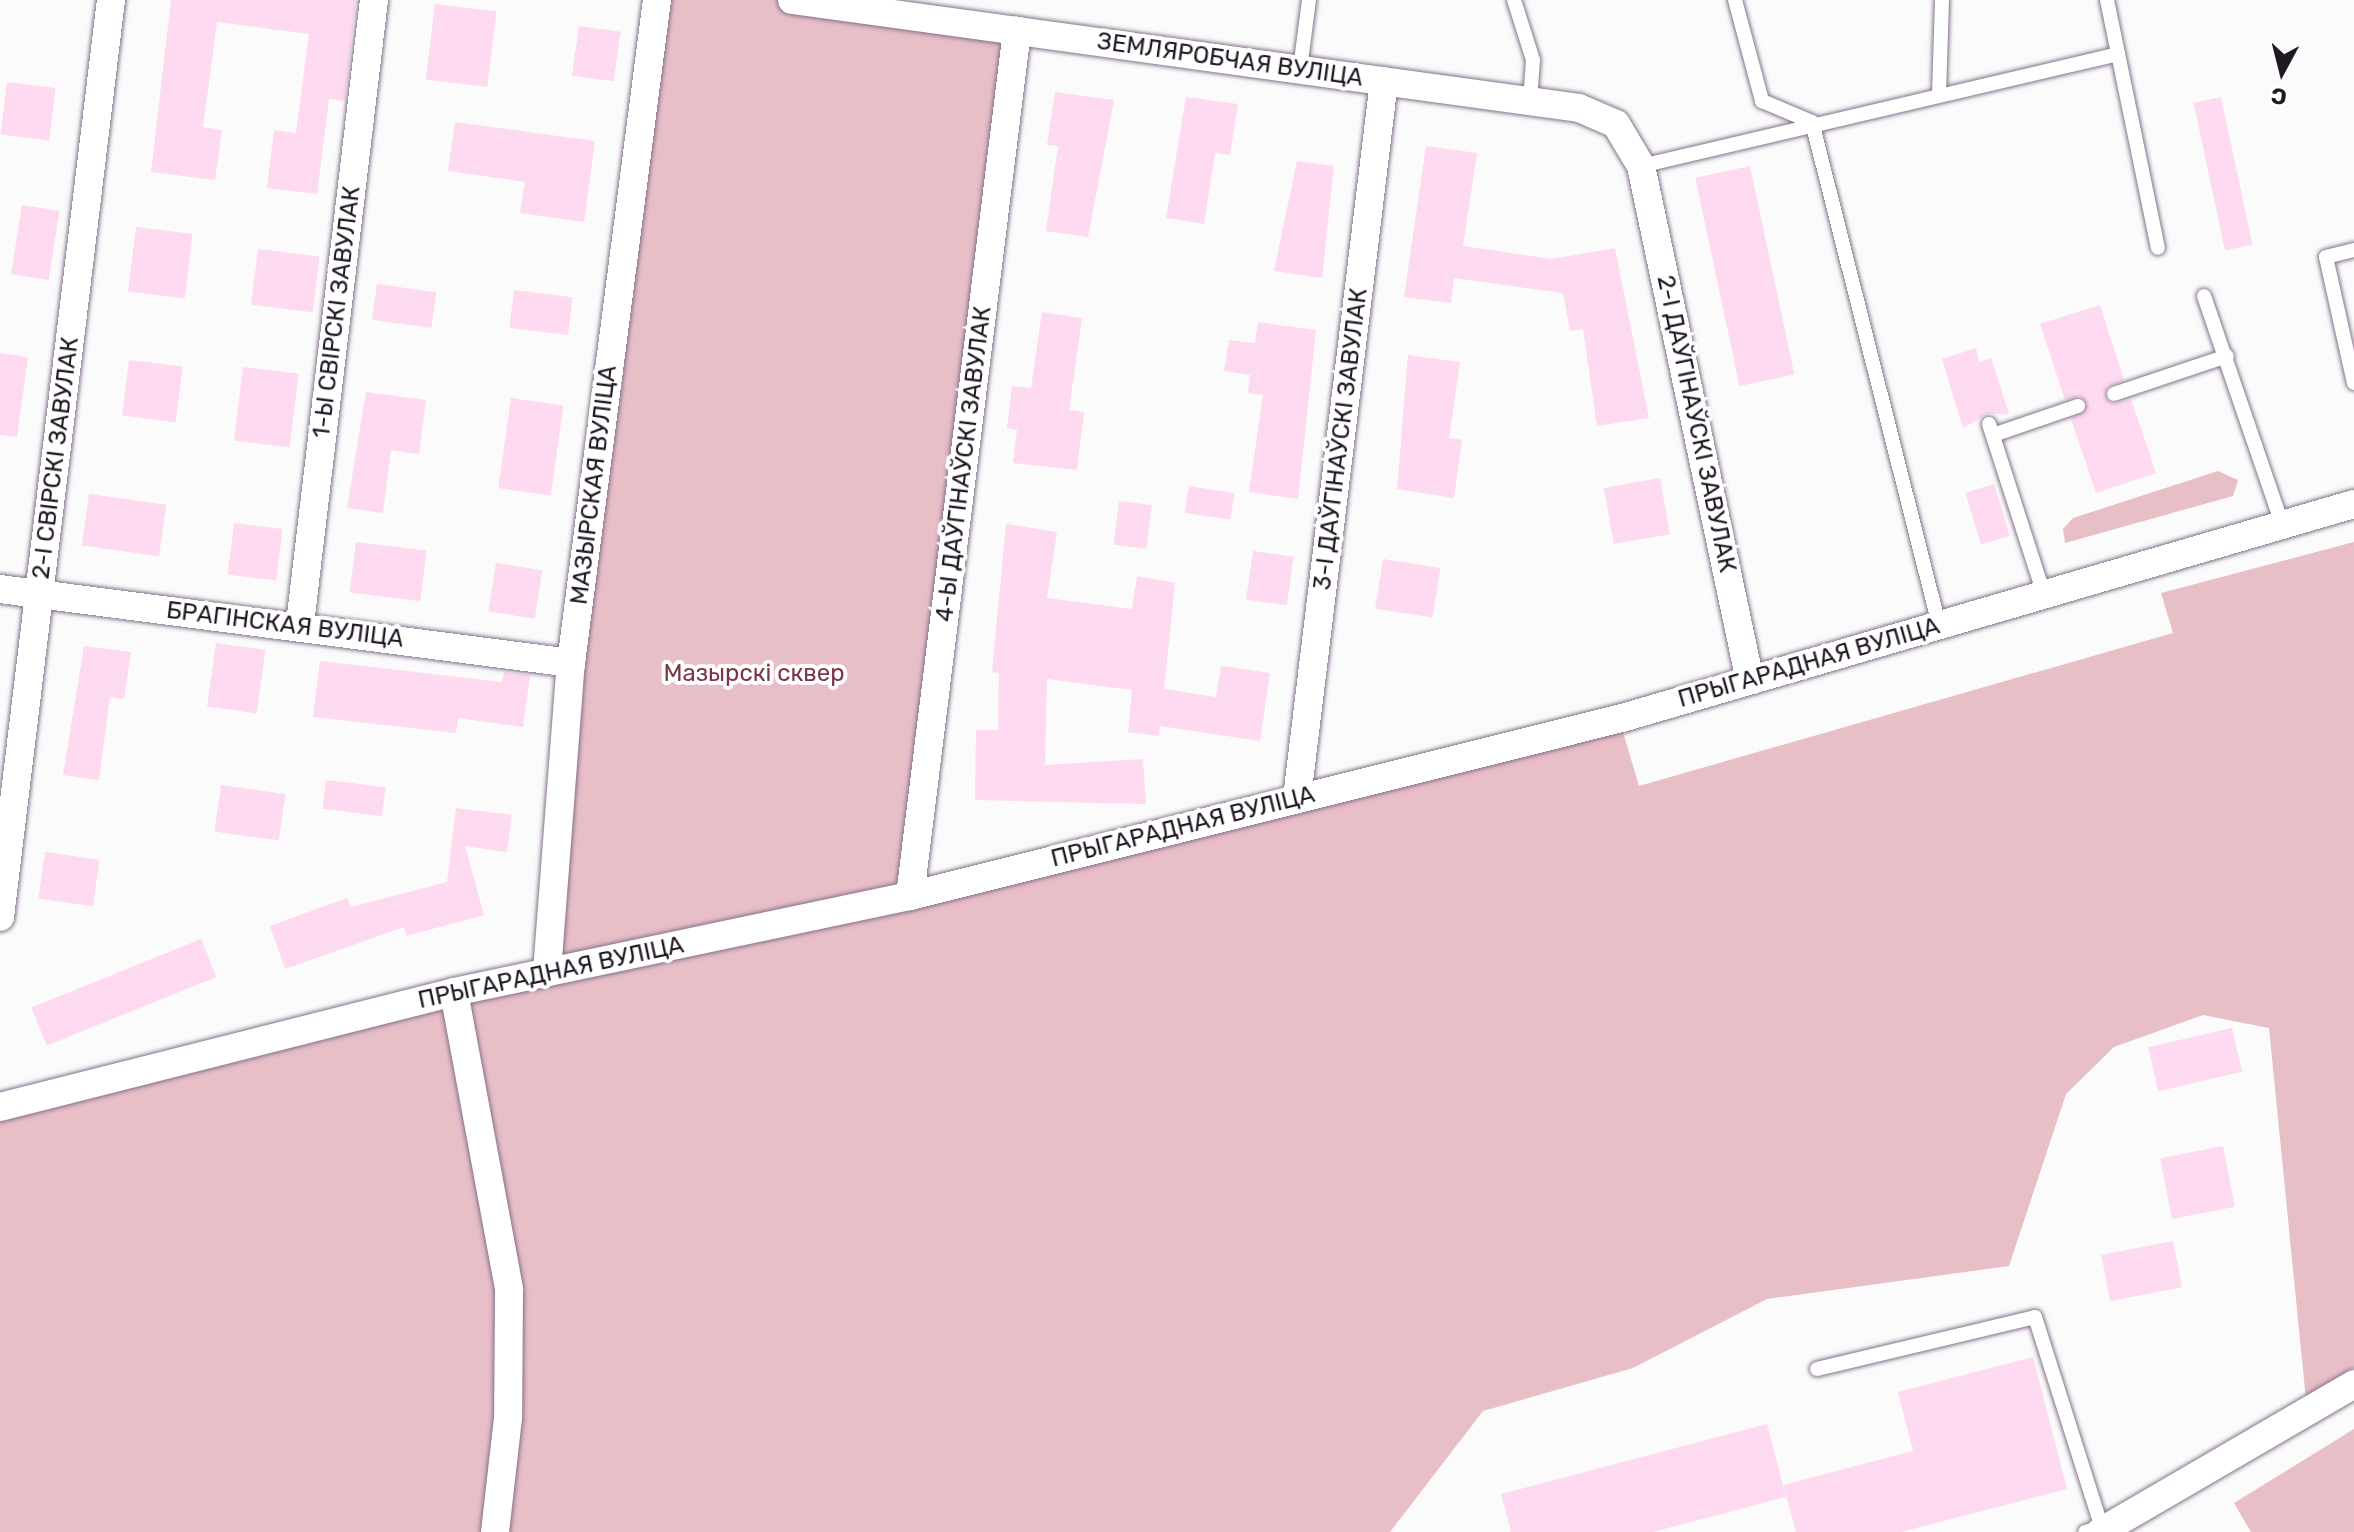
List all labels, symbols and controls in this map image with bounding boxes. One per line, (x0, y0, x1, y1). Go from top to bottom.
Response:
street label: ЗЕМЛЯРОБЧАЯ ВУЛІЦА (1095, 27, 1365, 93)
north arrow (2242, 32, 2322, 112)
text: С (2270, 82, 2288, 111)
street label: 1-Ы СВІРСКІ ЗАВУЛАК (307, 184, 367, 440)
street label: 2-І ДАЎГІНАЎСКІ ЗАВУЛАК (1650, 273, 1742, 575)
street label: 3-І ДАЎГІНАЎСКІ ЗАВУЛАК (1308, 286, 1374, 592)
street label: 4-Ы ДАЎГІНАЎСКІ ЗАВУЛАК (930, 304, 998, 624)
street label: 2-І СВІРСКІ ЗАВУЛАК (27, 335, 85, 581)
street label: МАЗЫРСКАЯ ВУЛІЦА (565, 364, 623, 606)
street label: БРАГІНСКАЯ ВУЛІЦА (165, 596, 405, 654)
street label: ПРЫГАРАДНАЯ ВУЛІЦА (1675, 612, 1943, 714)
park label: Мазырскі сквер (663, 660, 845, 688)
street label: ПРЫГАРАДНАЯ ВУЛІЦА (1048, 780, 1318, 874)
street label: ПРЫГАРАДНАЯ ВУЛІЦА (416, 931, 686, 1015)

